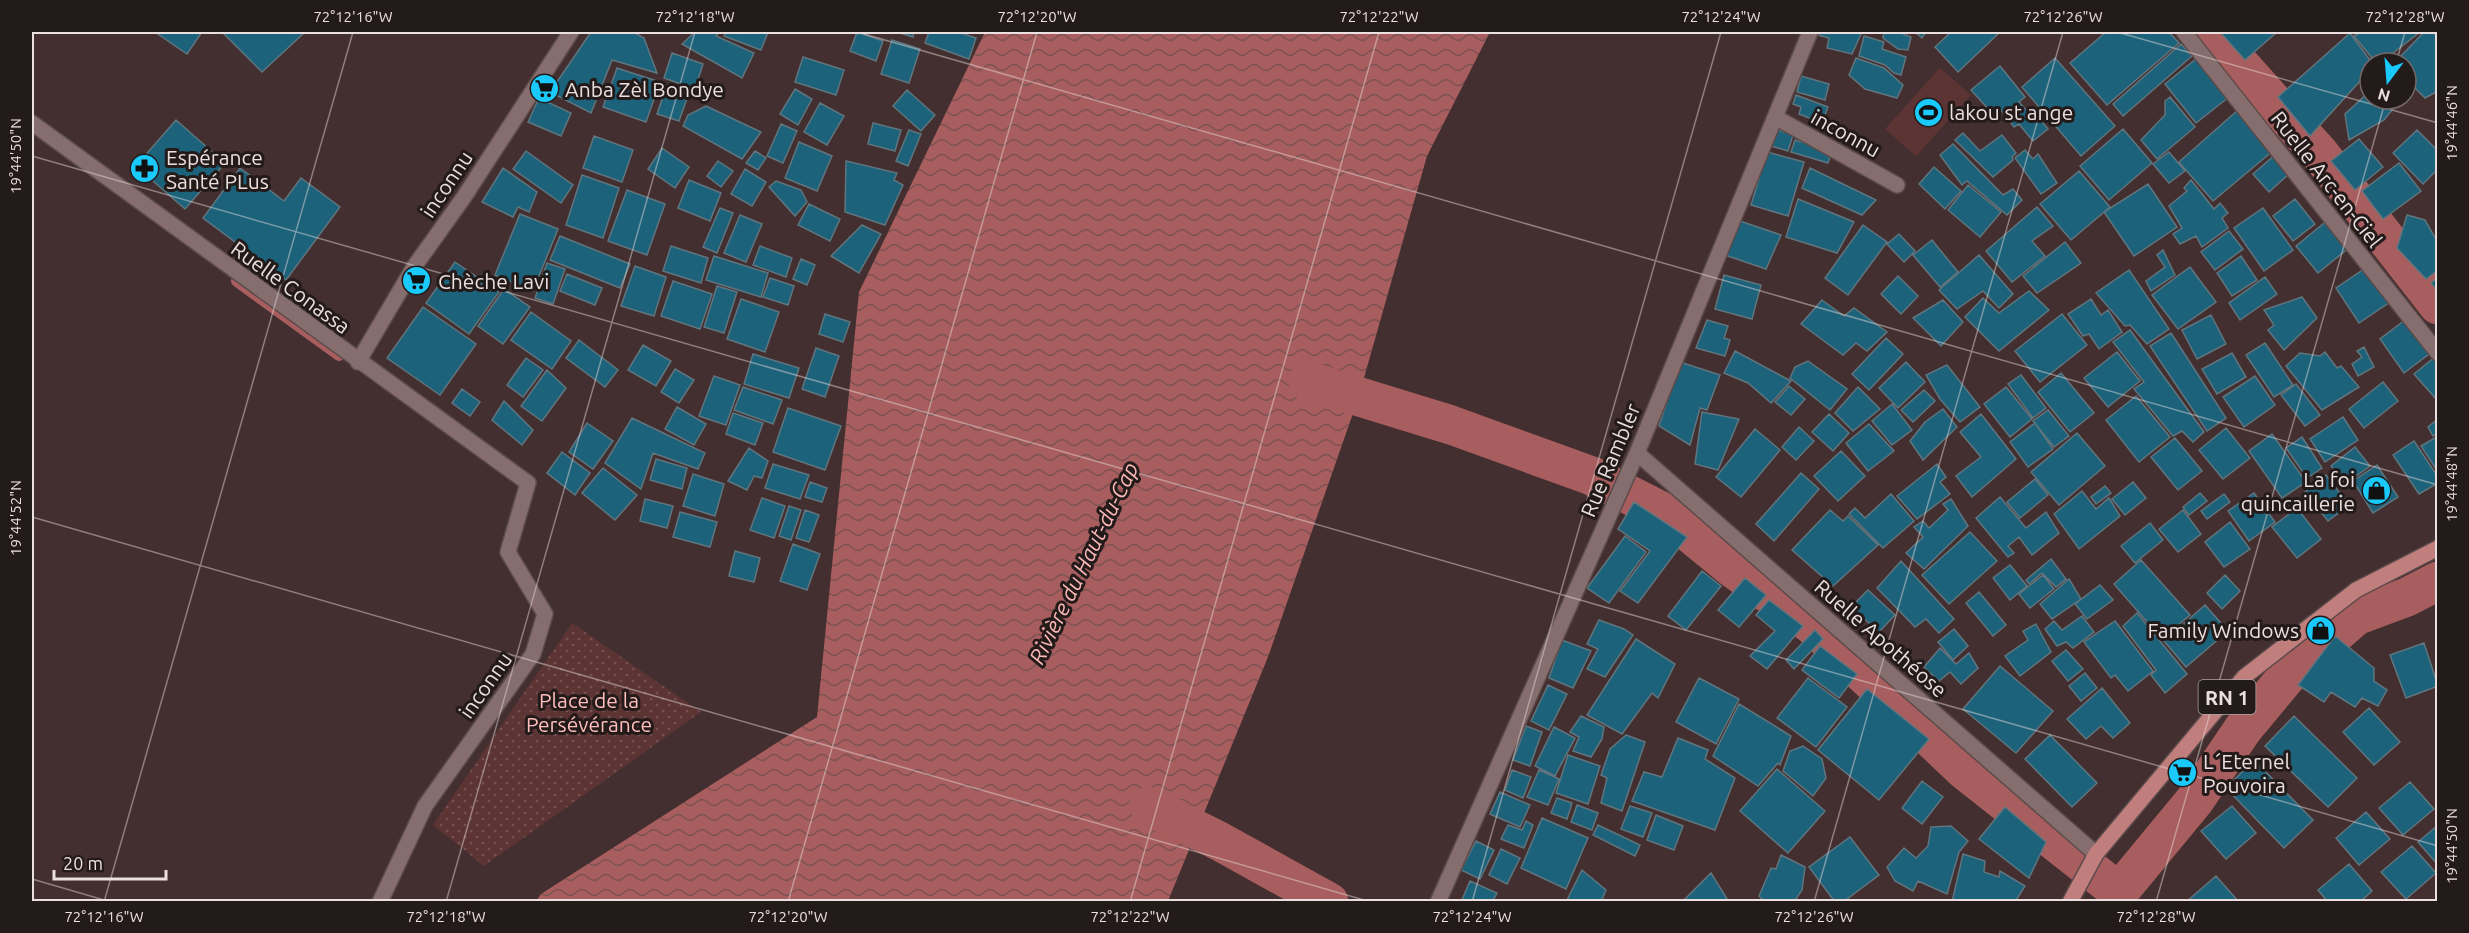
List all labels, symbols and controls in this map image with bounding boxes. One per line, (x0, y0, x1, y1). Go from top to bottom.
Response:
text: 72°12'16"W (313, 8, 393, 25)
text: 72°12'18"W (655, 8, 735, 25)
text: 72°12'20"W (997, 8, 1077, 25)
text: 72°12'22"W (1339, 8, 1419, 25)
text: 72°12'24"W (1681, 8, 1761, 25)
text: 72°12'26"W (2023, 8, 2103, 25)
text: 72°12'28"W (2365, 8, 2445, 25)
north arrow (2358, 51, 2418, 111)
supermarket icon: Anba Zèl Bondye (528, 73, 560, 105)
place label: Anba Zèl Bondye (565, 77, 724, 101)
text: N (2376, 85, 2392, 106)
text: 19°44'46"N (2443, 85, 2460, 161)
sports icon: lakou st ange (1912, 96, 1944, 128)
place label: lakou st ange (1949, 100, 2073, 124)
street label: inconnu (1807, 104, 1885, 162)
street label: Ruelle Arc-en-Ciel (2266, 106, 2388, 252)
text: 19°44'50"N (7, 118, 24, 194)
place label: Espérance Santé PLus (166, 145, 269, 193)
street label: inconnu (415, 146, 477, 222)
pharmacy icon: Espérance Santé PLus (129, 153, 161, 185)
street label: Ruelle Conassa (227, 236, 355, 338)
supermarket icon: Chèche Lavi (401, 265, 433, 297)
place label: Chèche Lavi (438, 269, 549, 293)
street label: Rue Rambler (1575, 400, 1645, 520)
text: 19°44'48"N (2443, 446, 2460, 522)
water label: Rivière du Haut-du-Cap (1023, 458, 1143, 668)
place label: La foi quincaillerie (2241, 467, 2355, 515)
shop icon: La foi quincaillerie (2360, 475, 2392, 507)
text: 19°44'52"N (7, 480, 24, 556)
street label: Ruelle Apothéose (1810, 574, 1952, 702)
shop icon: Family Windows (2304, 614, 2336, 646)
place label: Family Windows (2147, 618, 2299, 642)
street label: inconnu (454, 647, 516, 723)
road number: RN 1 (2198, 680, 2256, 714)
park label: Place de la Persévérance (526, 688, 652, 736)
place label: L´Eternel Pouvoira (2203, 749, 2290, 797)
supermarket icon: L´Eternel Pouvoira (2166, 757, 2198, 789)
text: 19°44'50"N (2443, 808, 2460, 884)
scale bar (54, 843, 166, 881)
text: 20 m (63, 853, 103, 873)
text: 72°12'16"W (64, 908, 144, 925)
text: 72°12'18"W (406, 908, 486, 925)
text: 72°12'20"W (748, 908, 828, 925)
text: 72°12'22"W (1090, 908, 1170, 925)
text: 72°12'24"W (1432, 908, 1512, 925)
text: 72°12'26"W (1774, 908, 1854, 925)
text: 72°12'28"W (2116, 908, 2196, 925)

